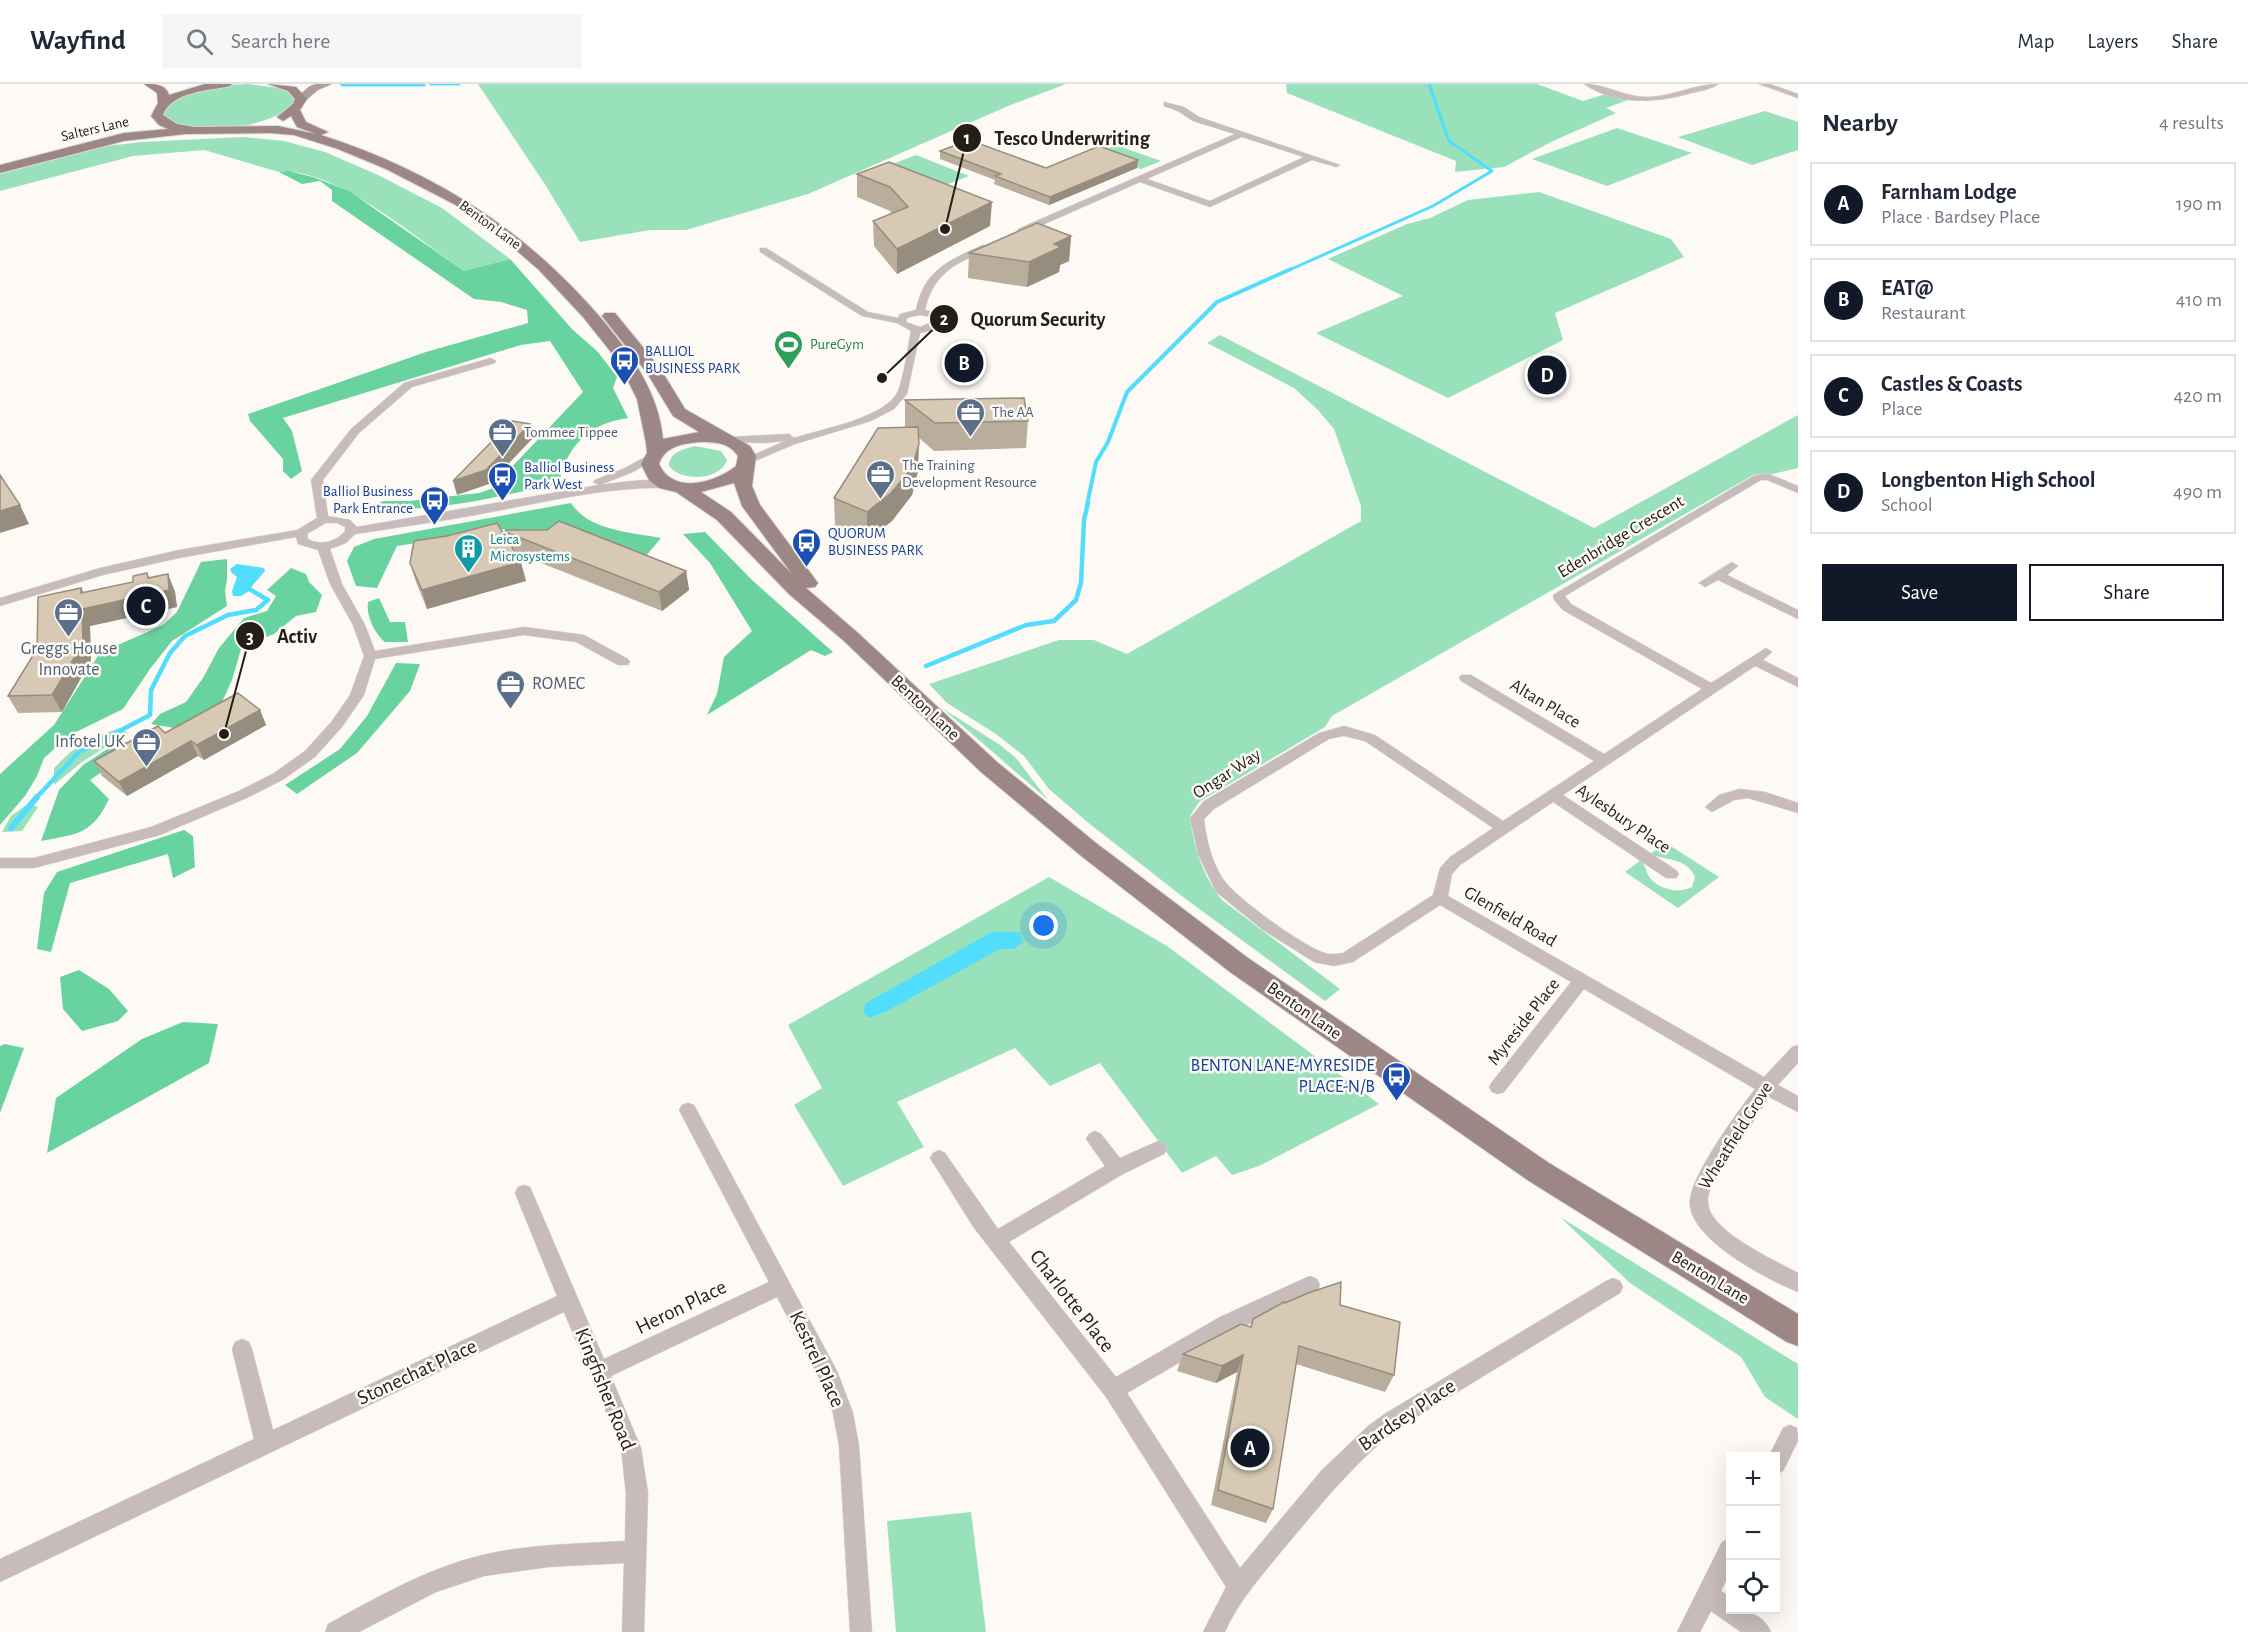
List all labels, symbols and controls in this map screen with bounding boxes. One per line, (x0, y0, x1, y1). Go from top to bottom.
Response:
search box (162, 14, 582, 68)
icon: search (183, 25, 216, 58)
text: Wayfind (30, 27, 126, 55)
text: Search here (231, 30, 330, 52)
text: Map (2018, 31, 2054, 52)
text: Layers (2087, 31, 2138, 52)
text: Share (2171, 31, 2218, 52)
text: Nearby (1822, 110, 1898, 136)
text: 4 results (2159, 113, 2224, 133)
street label: Salters Lane (59, 114, 131, 144)
callout: Tesco Underwriting (952, 119, 1161, 157)
text: Tesco Underwriting (994, 129, 1151, 149)
text: 1 (964, 130, 970, 148)
text: Farnham Lodge (1881, 181, 2017, 203)
text: A (1838, 194, 1850, 214)
text: 190 m (2176, 194, 2222, 214)
street label: Benton Lane (456, 198, 524, 252)
text: Place · Bardsey Place (1881, 207, 2040, 227)
text: EAT@ (1881, 277, 1933, 299)
text: B (1838, 290, 1849, 310)
text: 410 m (2176, 290, 2222, 310)
callout: Quorum Security (929, 300, 1117, 338)
text: Restaurant (1881, 303, 1966, 323)
text: Quorum Security (971, 310, 1105, 331)
text: 2 (940, 311, 949, 329)
sports icon: PureGym (773, 328, 805, 370)
place label: PureGym (810, 337, 864, 352)
pin: B (944, 340, 984, 386)
bus stop icon: BALLIOL BUSINESS PARK (608, 344, 640, 386)
place label: BALLIOL BUSINESS PARK (645, 344, 741, 376)
pin: D (1528, 352, 1566, 398)
text: Castles & Coasts (1881, 373, 2023, 395)
text: C (1838, 386, 1849, 406)
text: 420 m (2173, 386, 2222, 406)
office icon: The AA (955, 396, 987, 438)
text: Place (1881, 399, 1922, 419)
place label: The AA (992, 405, 1034, 420)
office icon: Tommee Tippee (487, 416, 519, 458)
place label: Tommee Tippee (524, 425, 618, 440)
office icon: The Training Development Resource (865, 458, 897, 500)
place label: The Training Development Resource (902, 458, 1037, 490)
bus stop icon: Balliol Business Park West (487, 460, 519, 502)
place label: Balliol Business Park West (524, 460, 614, 492)
text: Longbenton High School (1881, 469, 2096, 491)
text: D (1837, 482, 1850, 502)
text: 490 m (2173, 482, 2222, 502)
place label: Balliol Business Park Entrance (323, 484, 413, 516)
bus stop icon: Balliol Business Park Entrance (418, 484, 450, 526)
street label: Edenbridge Crescent (1555, 492, 1687, 582)
text: School (1881, 495, 1933, 515)
bus stop icon: QUORUM BUSINESS PARK (791, 526, 823, 568)
place label: QUORUM BUSINESS PARK (828, 526, 924, 558)
building icon: Leica Microsystems (453, 532, 485, 574)
place label: Leica Microsystems (490, 532, 570, 564)
button: Save (1822, 564, 2017, 621)
button: Share (2029, 564, 2224, 621)
pin: C (126, 584, 166, 628)
office icon: Greggs House Innovate (53, 596, 85, 638)
callout: Activ (235, 617, 329, 655)
text: Activ (277, 627, 317, 647)
text: 3 (246, 629, 254, 647)
place label: Greggs House Innovate (21, 640, 117, 679)
office icon: ROMEC (495, 668, 527, 710)
street label: Benton Lane (887, 672, 963, 744)
place label: ROMEC (532, 675, 585, 693)
street label: Altan Place (1507, 676, 1583, 732)
office icon: Infotel UK (130, 726, 162, 768)
place label: Infotel UK (55, 733, 125, 751)
street label: Ongar Way (1190, 745, 1264, 803)
street label: Aylesbury Place (1573, 781, 1673, 857)
street label: Glenfield Road (1461, 883, 1559, 951)
your location (1029, 911, 1058, 940)
street label: Myreside Place (1485, 975, 1563, 1069)
street label: Benton Lane (1263, 979, 1345, 1043)
place label: BENTON LANE-MYRESIDE PLACE-N/B (1191, 1057, 1375, 1096)
bus stop icon: BENTON LANE-MYRESIDE PLACE-N/B (1380, 1060, 1412, 1102)
street label: Wheatfield Grove (1696, 1079, 1776, 1193)
street label: Charlotte Place (1026, 1246, 1118, 1356)
street label: Benton Lane (1668, 1248, 1752, 1308)
street label: Heron Place (632, 1276, 730, 1338)
street label: Kestrel Place (786, 1308, 848, 1410)
street label: Kingfisher Road (571, 1325, 639, 1453)
street label: Stonechat Place (354, 1335, 480, 1409)
street label: Bardsey Place (1355, 1375, 1459, 1455)
pin: A (1230, 1426, 1270, 1470)
map controls (1726, 1452, 1780, 1614)
button: + (1726, 1452, 1780, 1506)
button: − (1726, 1506, 1780, 1560)
button: locate (1726, 1560, 1780, 1614)

